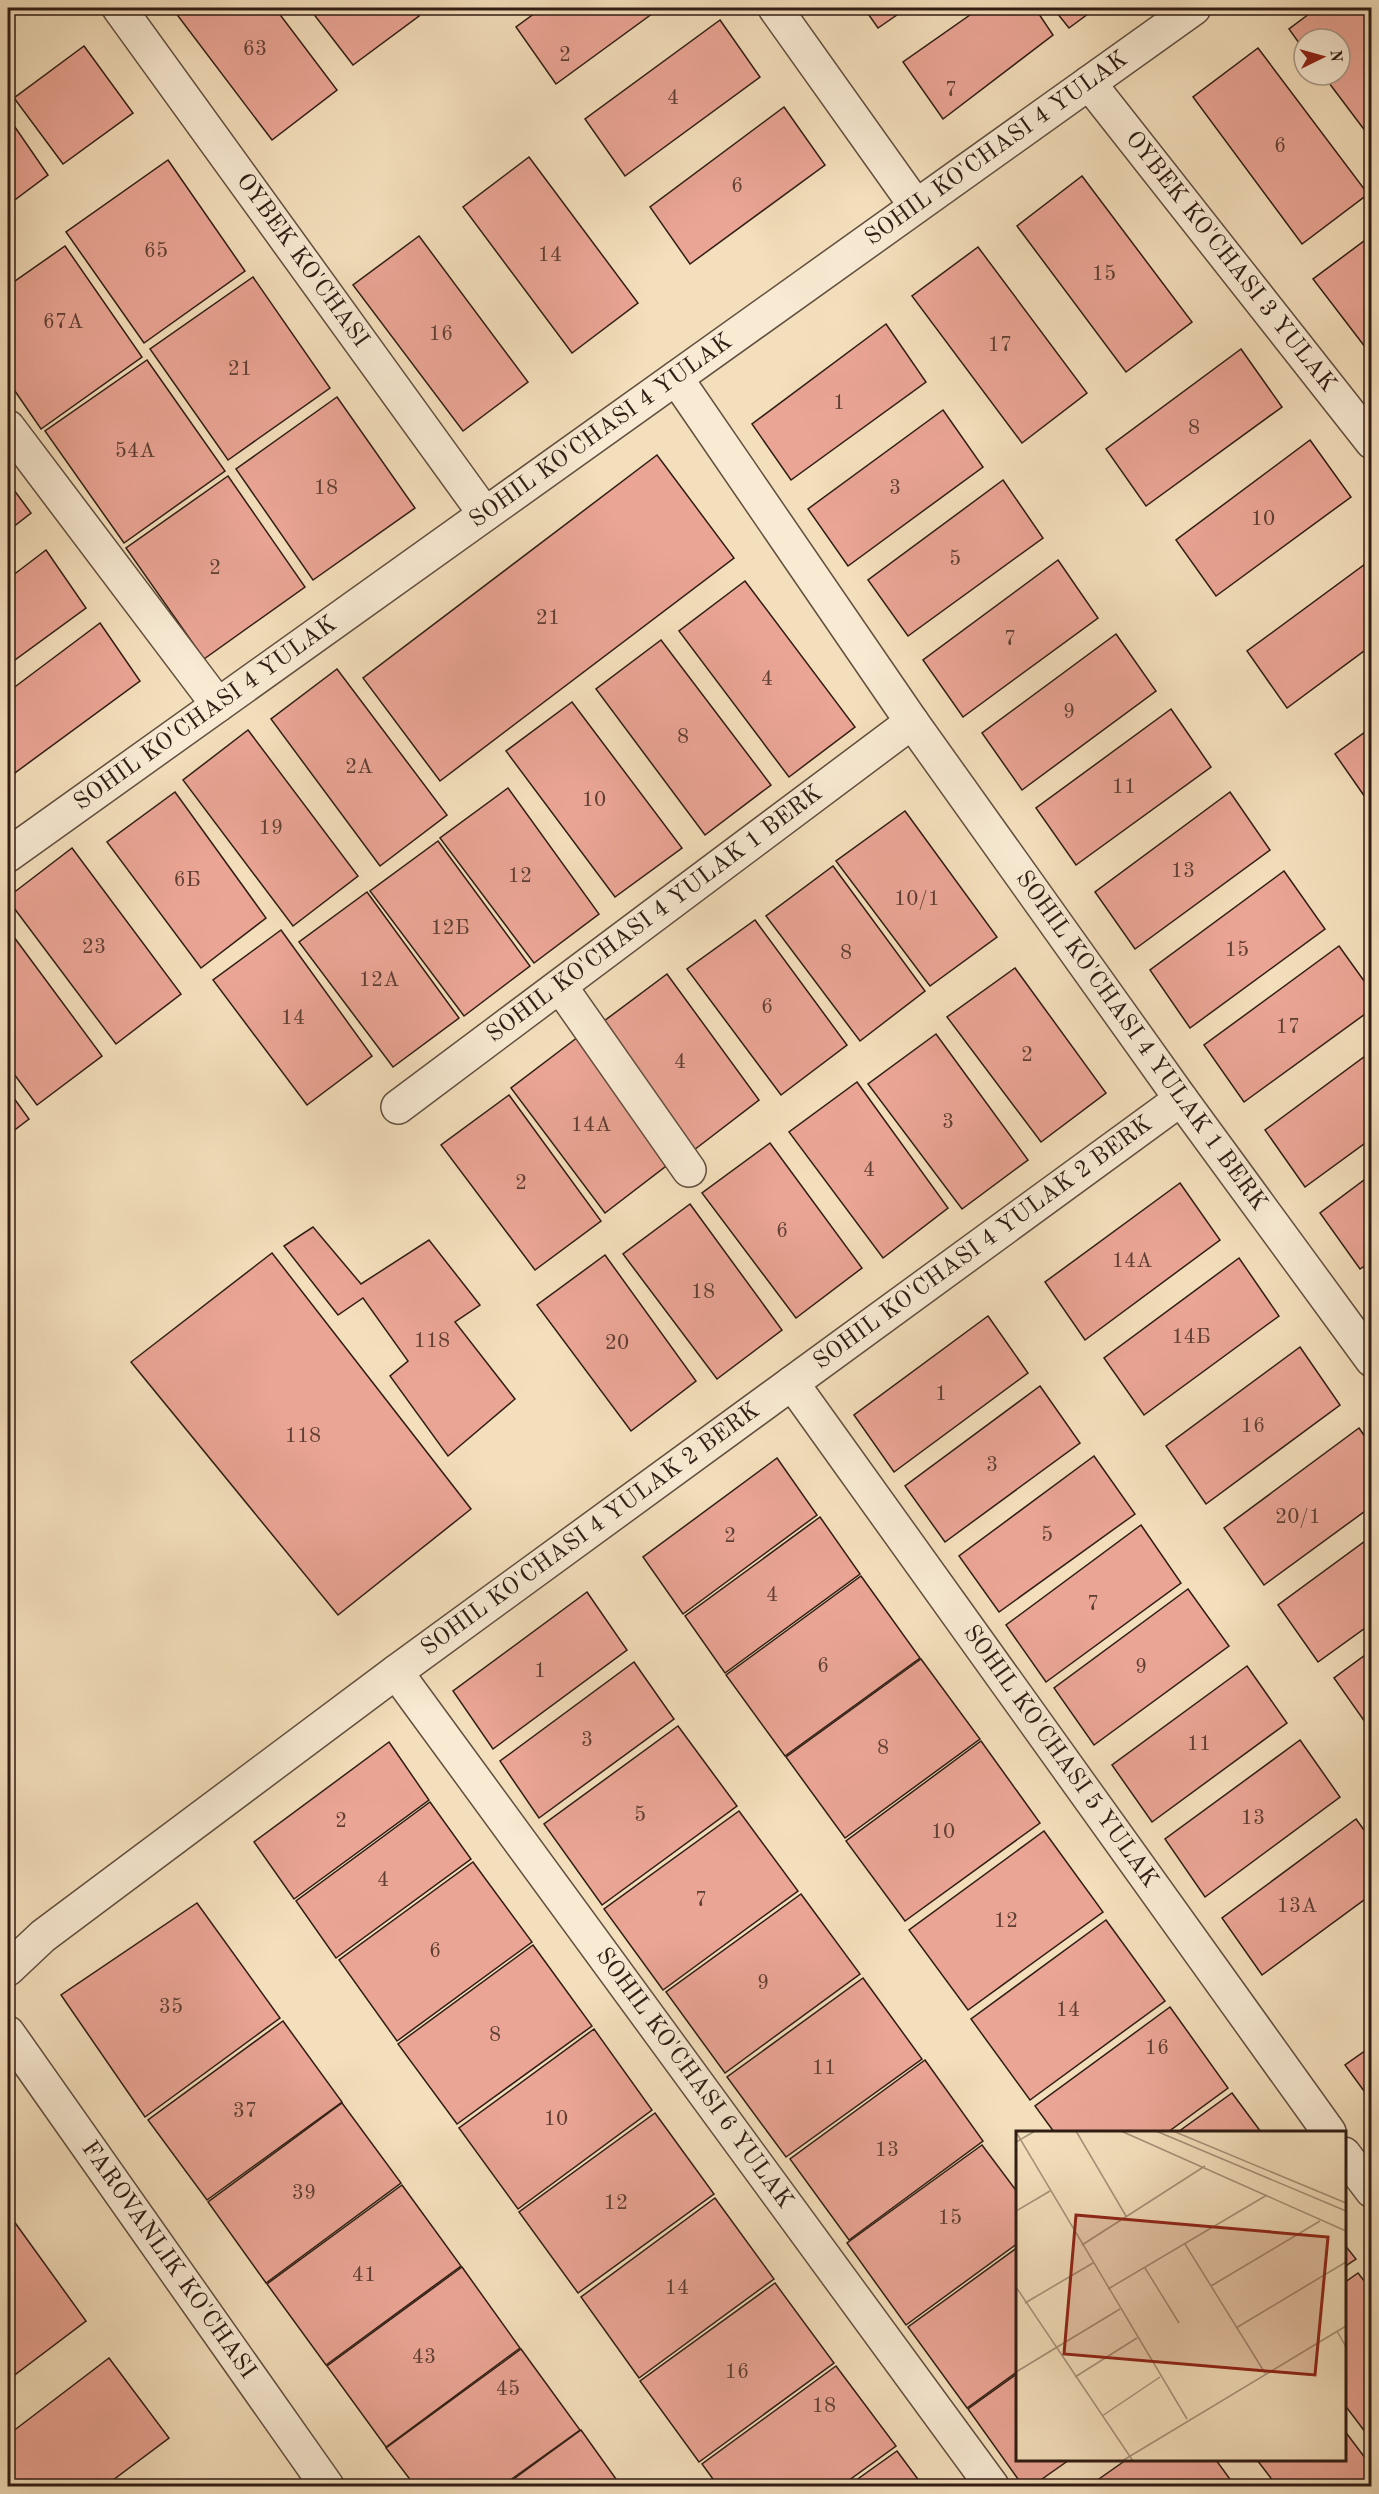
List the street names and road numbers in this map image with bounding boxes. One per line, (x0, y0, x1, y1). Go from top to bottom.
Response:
street label: SOHIL KO'CHASI 4 YULAK (861, 47, 1133, 251)
street label: OYBEK KO'CHASI 3 YULAK (1120, 127, 1340, 397)
street label: OYBEK KO'CHASI (231, 169, 373, 352)
street label: SOHIL KO'CHASI 4 YULAK (465, 330, 737, 533)
street label: SOHIL KO'CHASI 4 YULAK (70, 612, 342, 816)
street label: SOHIL KO'CHASI 4 YULAK 1 BERK (483, 781, 827, 1048)
street label: SOHIL KO'CHASI 4 YULAK 1 BERK (1011, 867, 1271, 1216)
street label: SOHIL KO'CHASI 4 YULAK 2 BERK (810, 1112, 1157, 1375)
street label: SOHIL KO'CHASI 4 YULAK 2 BERK (416, 1397, 766, 1663)
street label: SOHIL KO'CHASI 5 YULAK (958, 1621, 1162, 1892)
street label: SOHIL KO'CHASI 6 YULAK (591, 1944, 797, 2213)
street label: FAROVANLIK KO'CHASI (76, 2137, 260, 2383)

